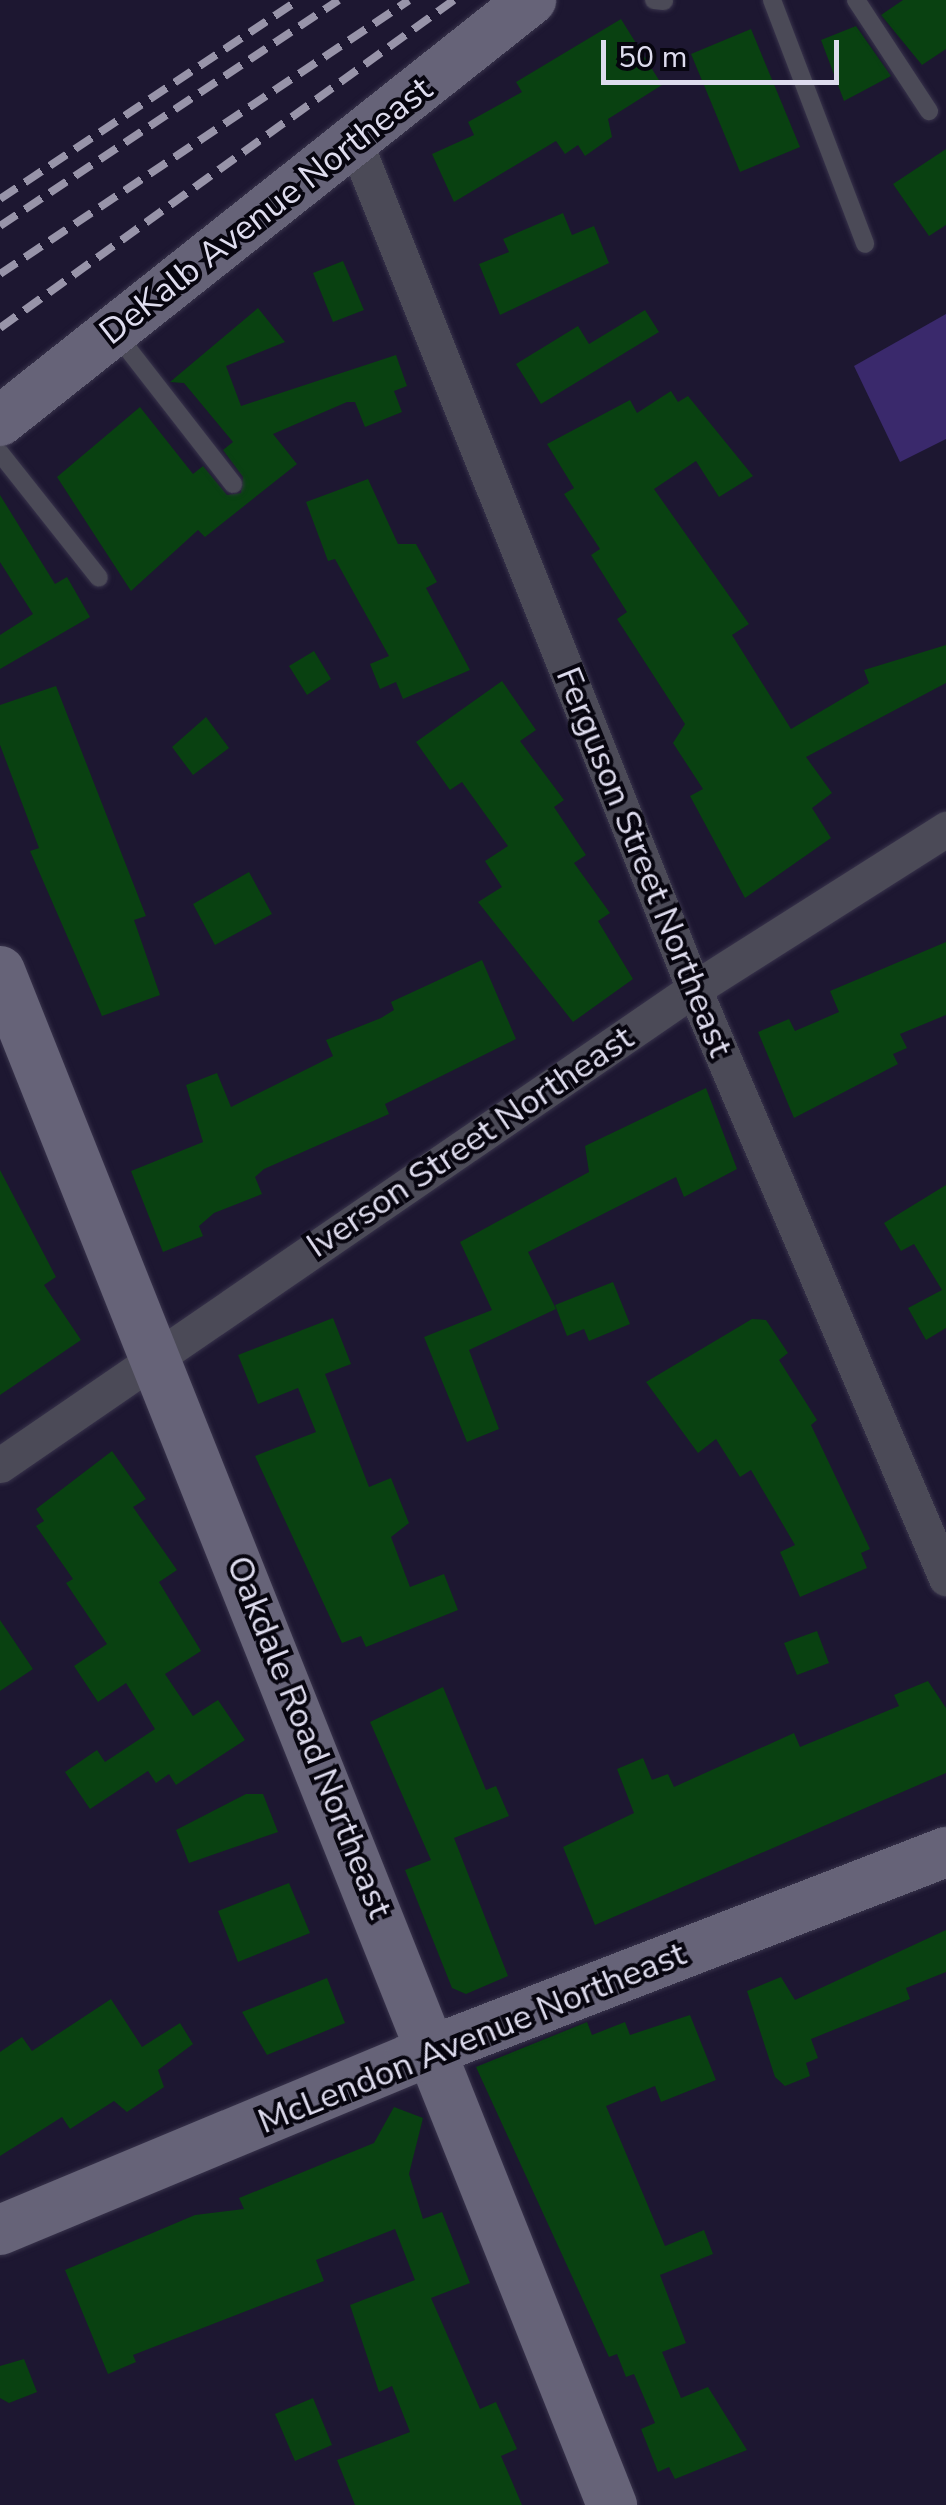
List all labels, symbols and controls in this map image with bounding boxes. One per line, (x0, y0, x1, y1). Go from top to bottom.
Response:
scale bar (606, 20, 844, 82)
text: 50 m (618, 37, 687, 78)
street label: DeKalb Avenue Northeast (92, 68, 440, 354)
street label: Ferguson Street Northeast (547, 661, 741, 1063)
street label: Iverson Street Northeast (299, 1017, 641, 1267)
street label: Oakdale Road Northeast (217, 1550, 401, 1924)
street label: McLendon Avenue Northeast (252, 1933, 692, 2143)

